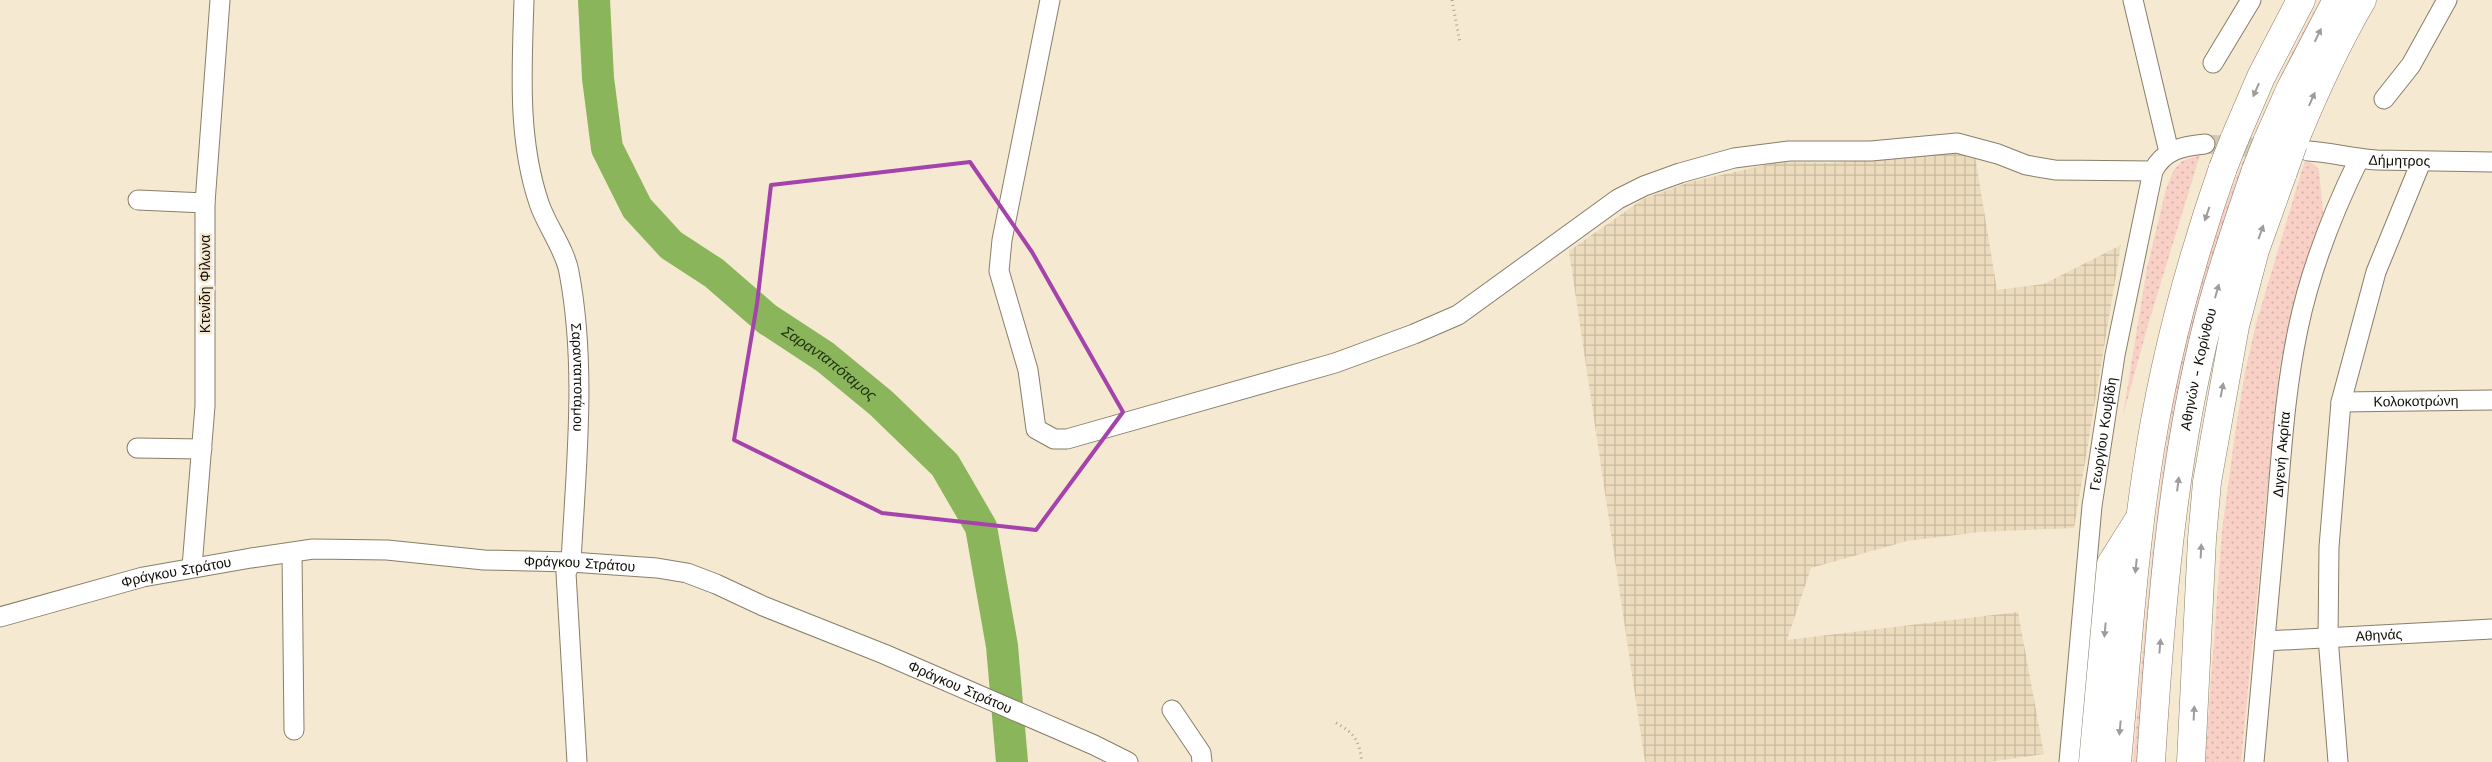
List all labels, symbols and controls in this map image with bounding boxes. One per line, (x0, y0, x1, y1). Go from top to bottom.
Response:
one-way arrow (2314, 28, 2322, 42)
one-way arrow (2251, 83, 2259, 97)
one-way arrow (2308, 92, 2316, 106)
street label: Δήμητρος (2368, 151, 2431, 169)
one-way arrow (2203, 207, 2211, 222)
one-way arrow (2258, 225, 2265, 240)
street label: Κτενίδη Φίλωνα (197, 235, 213, 333)
one-way arrow (2213, 283, 2221, 298)
street label: Αθηνών - Κορίνθου (2177, 306, 2219, 432)
street label: Σαρανταποτάμου (568, 322, 587, 432)
water label: Σαρανταπόταμος (778, 322, 881, 405)
street label: Γεωργίου Κουβίδη (2086, 376, 2120, 492)
one-way arrow (2218, 382, 2226, 398)
street label: Κολοκοτρώνη (2373, 392, 2459, 410)
street label: Διγενή Ακρίτα (2270, 410, 2293, 498)
one-way arrow (2174, 476, 2182, 492)
one-way arrow (2198, 543, 2206, 559)
street label: Φράγκου Στράτου (524, 553, 636, 574)
street label: Φράγκου Στράτου (119, 554, 232, 591)
one-way arrow (2132, 559, 2140, 575)
one-way arrow (2101, 622, 2109, 638)
street label: Αθηνάς (2355, 626, 2403, 644)
one-way arrow (2156, 638, 2164, 654)
street label: Φράγκου Στράτου (906, 657, 1015, 717)
one-way arrow (2190, 705, 2198, 721)
one-way arrow (2116, 720, 2124, 736)

